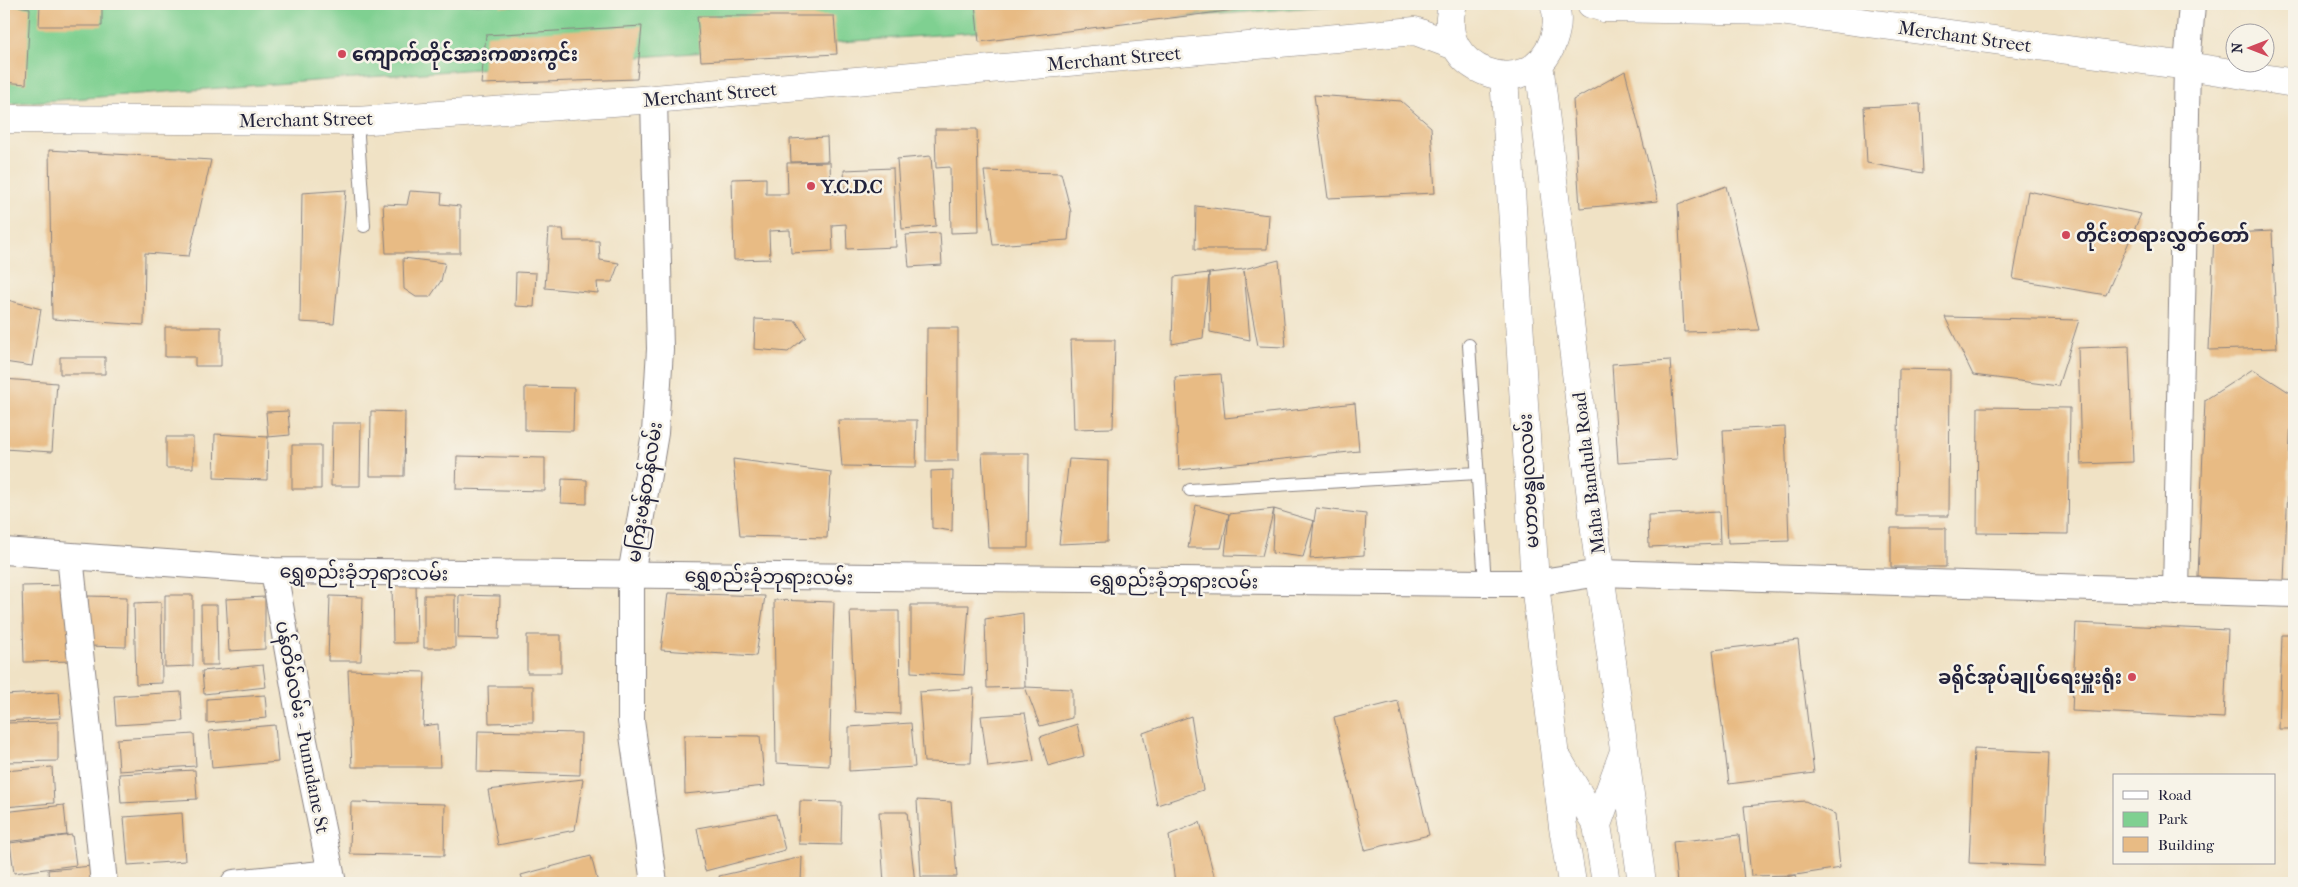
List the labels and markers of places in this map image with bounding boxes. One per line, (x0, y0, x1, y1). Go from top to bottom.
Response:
place label: ကျောက်တိုင်အားကစားကွင်း (352, 41, 578, 71)
marker: ကျောက်တိုင်အားကစားကွင်း (336, 48, 348, 60)
place label: Y.C.D.C (820, 176, 883, 198)
marker: Y.C.D.C (805, 180, 817, 192)
place label: တိုင်းတရားလွှတ်တော် (2076, 222, 2249, 251)
marker: တိုင်းတရားလွှတ်တော် (2060, 229, 2072, 241)
place label: ခရိုင်အုပ်ချုပ်ရေးမှူးရုံး (1938, 664, 2122, 694)
marker: ခရိုင်အုပ်ချုပ်ရေးမှူးရုံး (2126, 671, 2138, 683)

